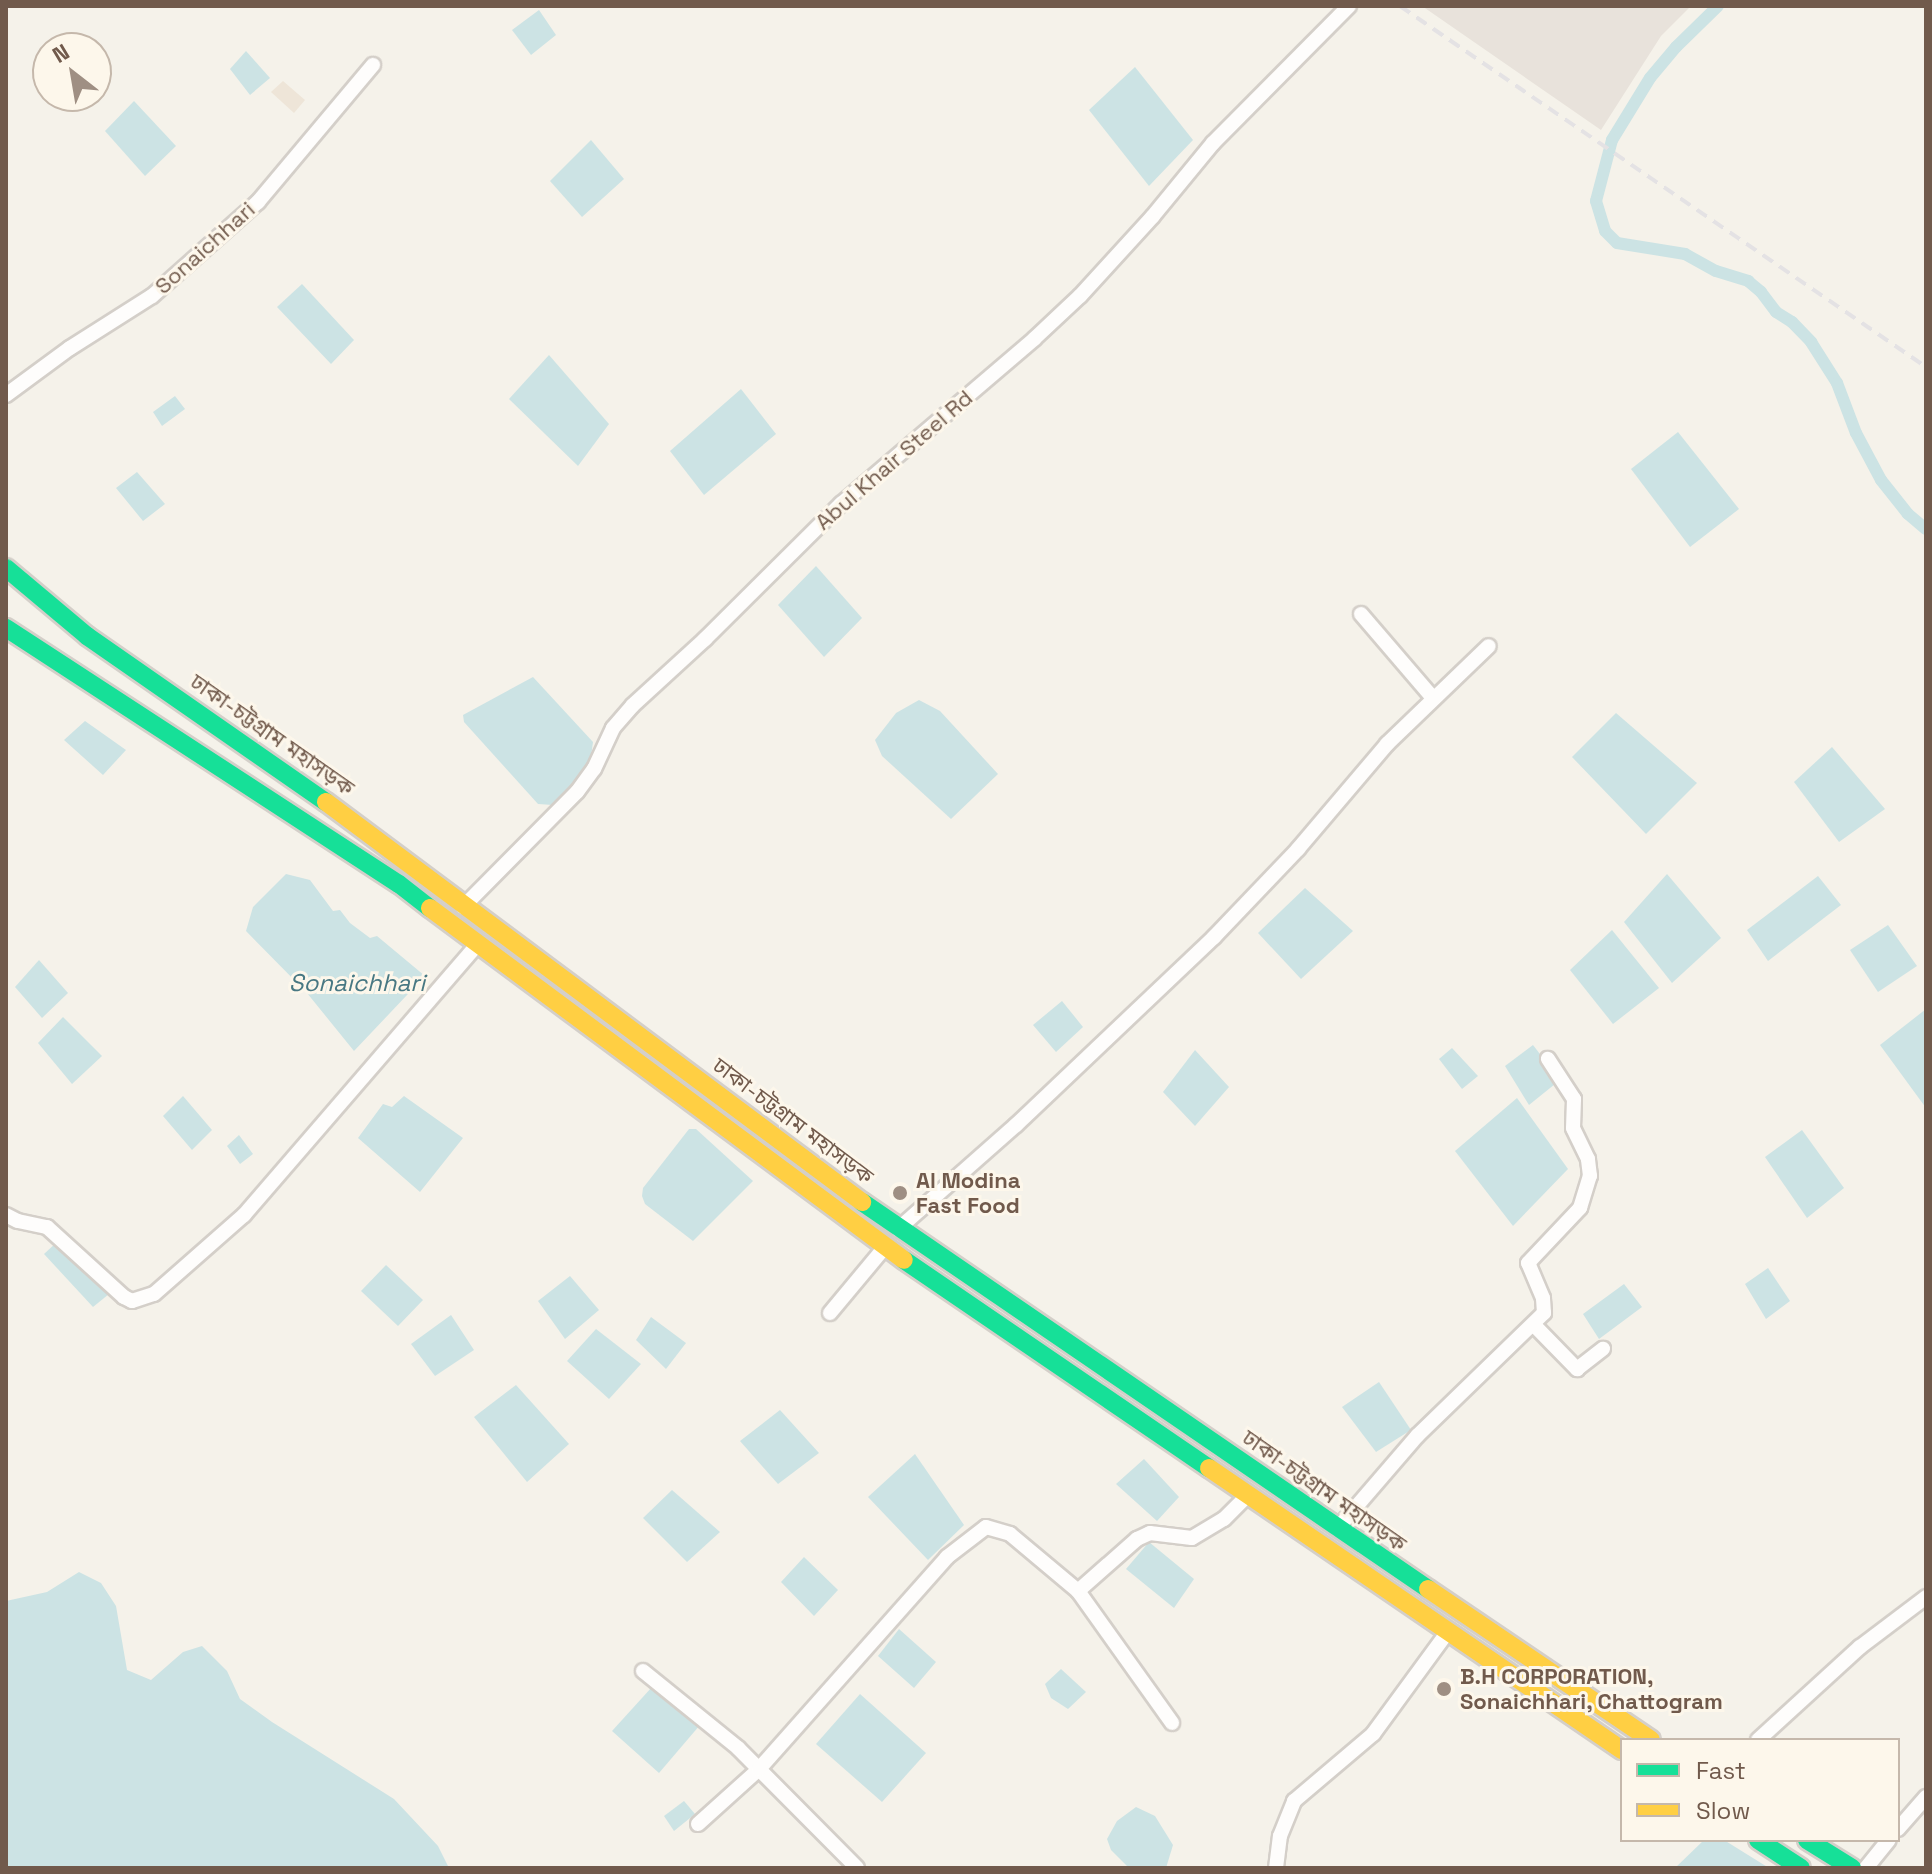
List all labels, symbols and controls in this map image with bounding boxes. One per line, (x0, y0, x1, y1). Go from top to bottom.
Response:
north arrow (32, 32, 112, 112)
text: N (47, 37, 74, 69)
street label: Sonaichhari (150, 196, 260, 300)
street label: Abul Khair Steel Rd (810, 385, 978, 535)
street label: ঢাকা-চট্টগ্রাম মহাসড়ক (185, 669, 359, 801)
water label: Sonaichhari (289, 969, 425, 997)
street label: ঢাকা-চট্টগ্রাম মহাসড়ক (708, 1052, 878, 1190)
place label: Al Modina Fast Food (916, 1167, 1020, 1218)
marker: Al Modina Fast Food (891, 1184, 909, 1202)
street label: ঢাকা-চট্টগ্রাম মহাসড়ক (1237, 1425, 1411, 1557)
place label: B.H CORPORATION, Sonaichhari, Chattogram (1460, 1663, 1723, 1714)
marker: B.H CORPORATION, Sonaichhari, Chattogram (1435, 1680, 1453, 1698)
legend (1620, 1738, 1900, 1842)
text: Fast (1696, 1755, 1746, 1786)
text: Slow (1696, 1795, 1750, 1826)

